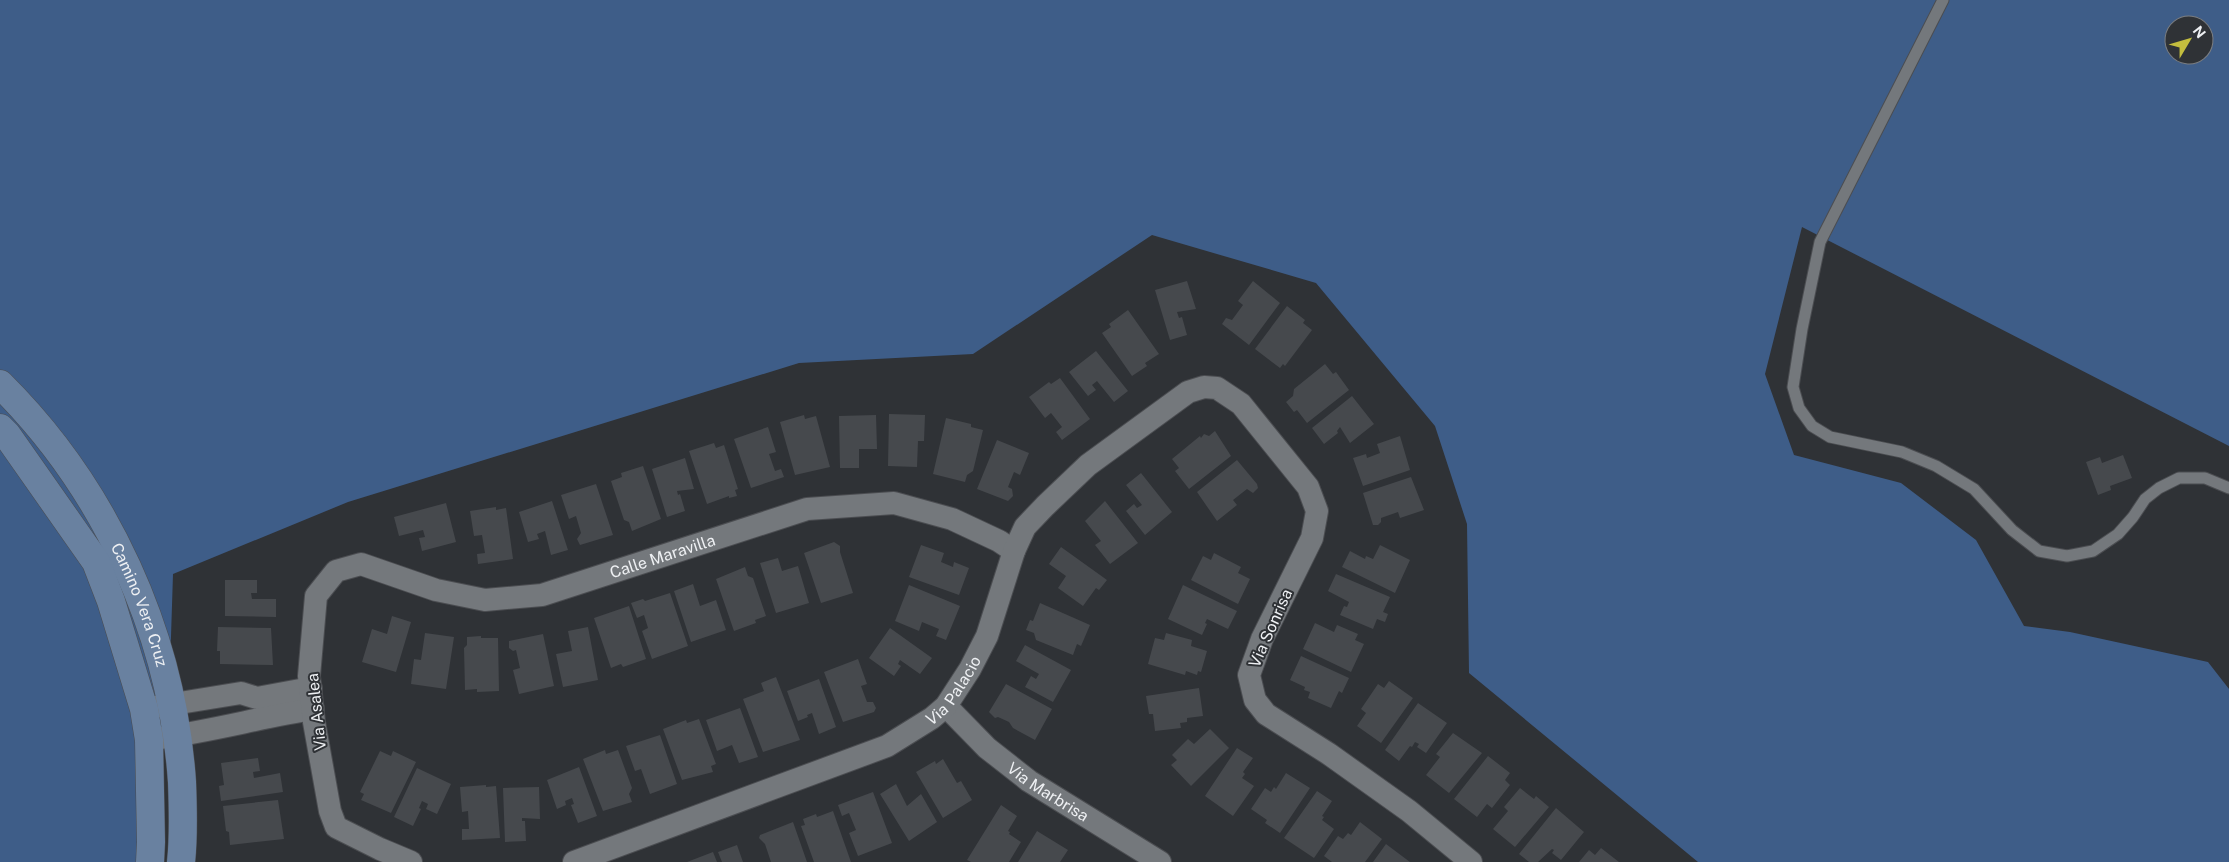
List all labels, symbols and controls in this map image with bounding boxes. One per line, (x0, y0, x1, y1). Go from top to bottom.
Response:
north arrow (2164, 15, 2214, 65)
text: N (2190, 23, 2209, 41)
street label: Calle Maravilla (607, 530, 718, 582)
street label: Camino Vera Cruz (107, 540, 172, 669)
street label: Via Sonrisa (1245, 586, 1296, 670)
street label: Via Palacio (922, 653, 985, 729)
street label: Via Asalea (303, 672, 330, 752)
street label: Via Marbrisa (1003, 759, 1092, 826)

